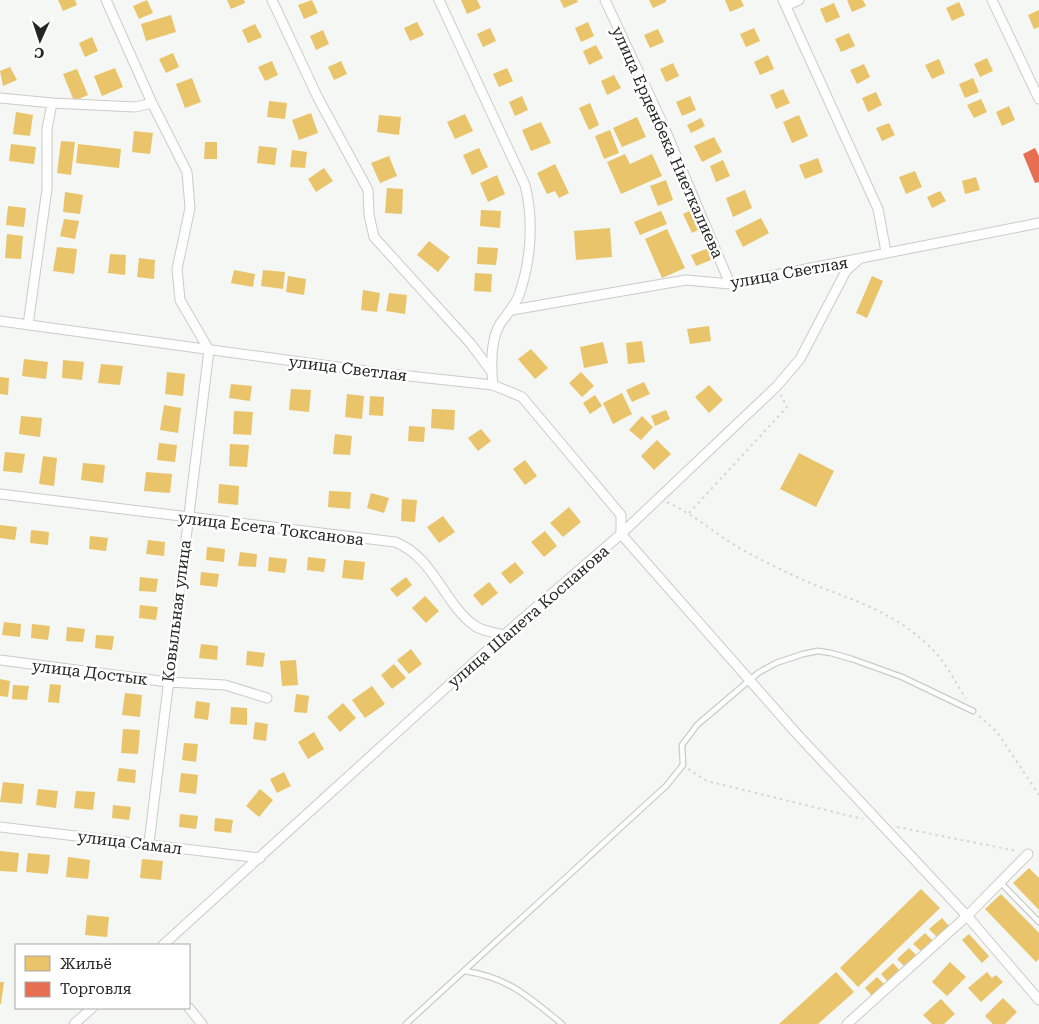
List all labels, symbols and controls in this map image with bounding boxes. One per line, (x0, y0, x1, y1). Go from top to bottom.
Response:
north arrow (15, 15, 65, 65)
street label: улица Ерденбека Ниеткалиева (608, 23, 727, 261)
text: С (34, 45, 45, 61)
street label: улица Светлая (729, 253, 849, 292)
street label: улица Светлая (288, 352, 408, 385)
street label: улица Есета Токсанова (177, 508, 365, 549)
street label: Ковыльная улица (158, 539, 195, 683)
street label: улица Шапета Коспанова (444, 541, 613, 692)
street label: улица Достык (31, 656, 149, 689)
street label: улица Самал (77, 827, 183, 858)
legend (15, 944, 190, 1009)
text: Жильё (60, 955, 112, 973)
text: Торговля (60, 980, 131, 998)

